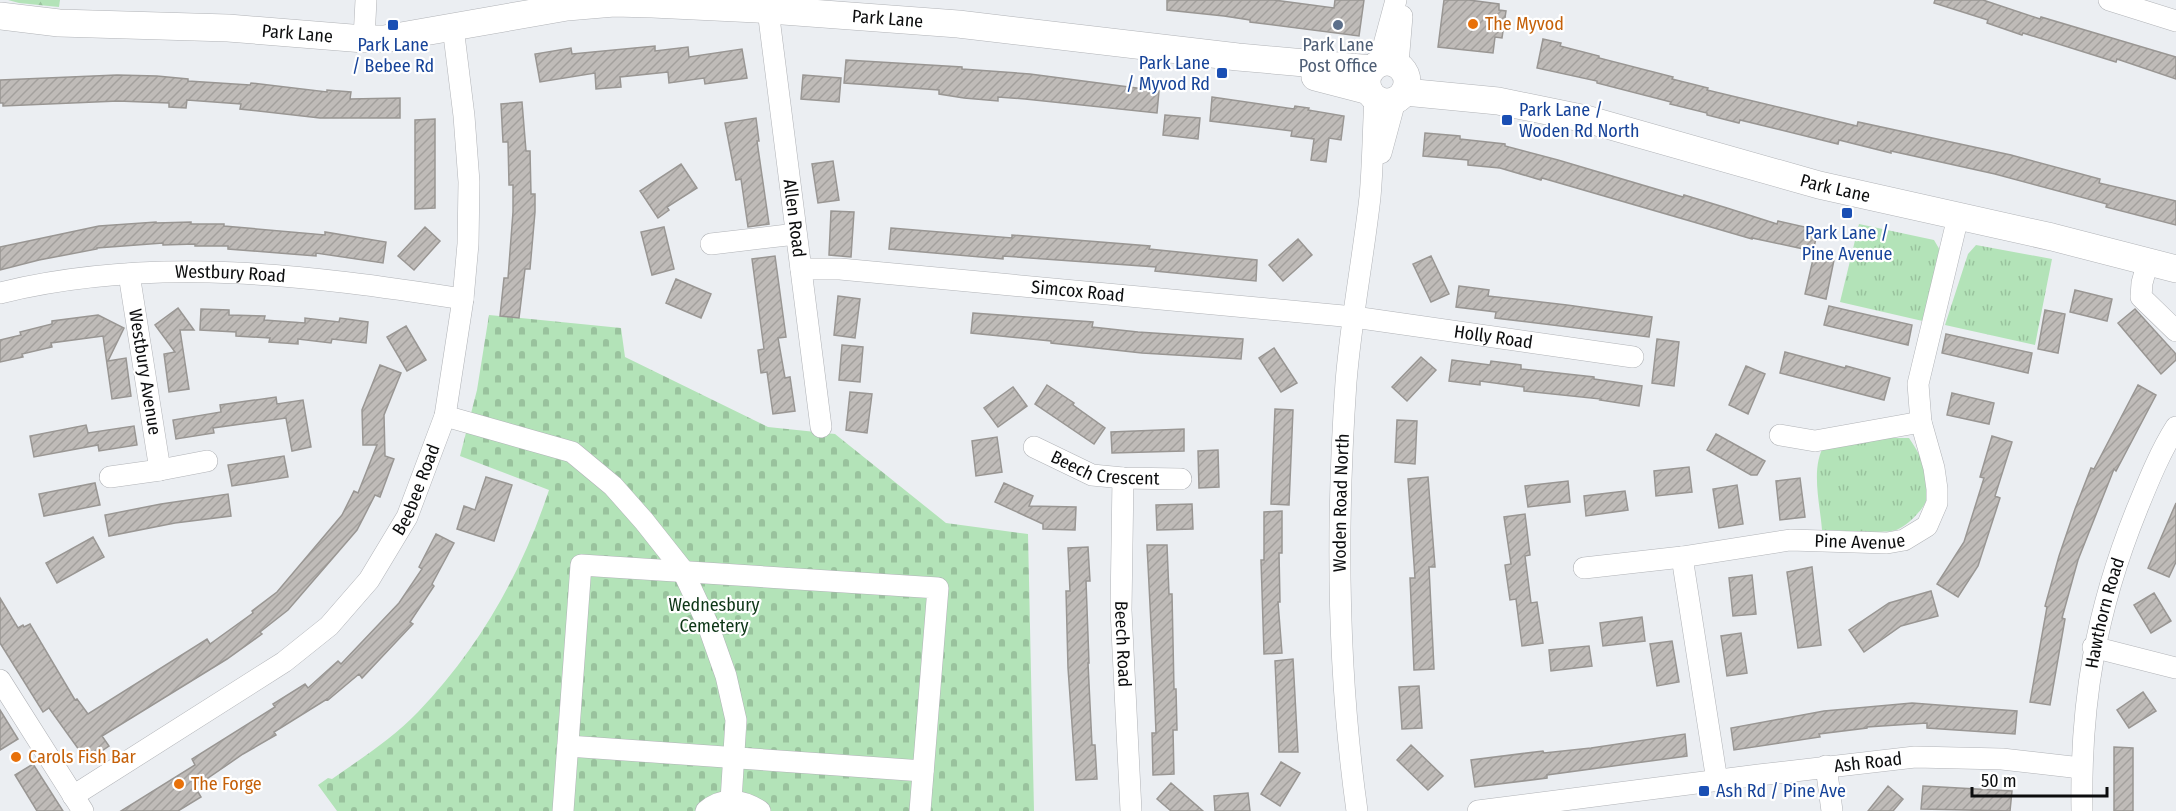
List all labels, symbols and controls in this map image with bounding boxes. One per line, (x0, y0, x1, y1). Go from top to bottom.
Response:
street label: Park Lane (851, 5, 924, 32)
place label: The Myvod (1485, 13, 1564, 35)
marker: The Myvod (1466, 17, 1480, 31)
marker: Park Lane / Bebee Rd (386, 18, 400, 32)
marker: Park Lane Post Office (1331, 18, 1345, 32)
street label: Park Lane (261, 20, 334, 47)
place label: Park Lane / Bebee Rd (352, 34, 434, 77)
place label: Park Lane Post Office (1299, 34, 1377, 77)
place label: Park Lane / Myvod Rd (1126, 52, 1210, 95)
marker: Park Lane / Myvod Rd (1215, 66, 1229, 80)
place label: Park Lane / Woden Rd North (1519, 99, 1640, 142)
marker: Park Lane / Woden Rd North (1500, 113, 1514, 127)
street label: Park Lane (1798, 169, 1872, 207)
street label: Allen Road (779, 178, 810, 259)
marker: Park Lane / Pine Avenue (1840, 206, 1854, 220)
place label: Park Lane / Pine Avenue (1802, 222, 1892, 265)
street label: Westbury Road (175, 261, 286, 287)
street label: Simcox Road (1030, 276, 1126, 307)
street label: Westbury Avenue (124, 307, 166, 437)
street label: Holly Road (1453, 320, 1534, 353)
street label: Woden Road North (1329, 433, 1354, 572)
street label: Beebee Road (388, 441, 444, 539)
street label: Beech Crescent (1047, 446, 1160, 490)
street label: Pine Avenue (1814, 529, 1907, 554)
street label: Hawthorn Road (2081, 555, 2129, 670)
park label: Wednesbury Cemetery (668, 594, 760, 637)
street label: Beech Road (1110, 601, 1136, 688)
place label: Carols Fish Bar (28, 746, 137, 768)
street label: Ash Road (1833, 748, 1903, 777)
marker: Carols Fish Bar (9, 750, 23, 764)
scale bar (1972, 760, 2107, 798)
text: 50 m (1981, 770, 2017, 792)
place label: The Forge (191, 773, 262, 795)
marker: The Forge (172, 777, 186, 791)
place label: Ash Rd / Pine Ave (1716, 780, 1846, 802)
marker: Ash Rd / Pine Ave (1697, 784, 1711, 798)

